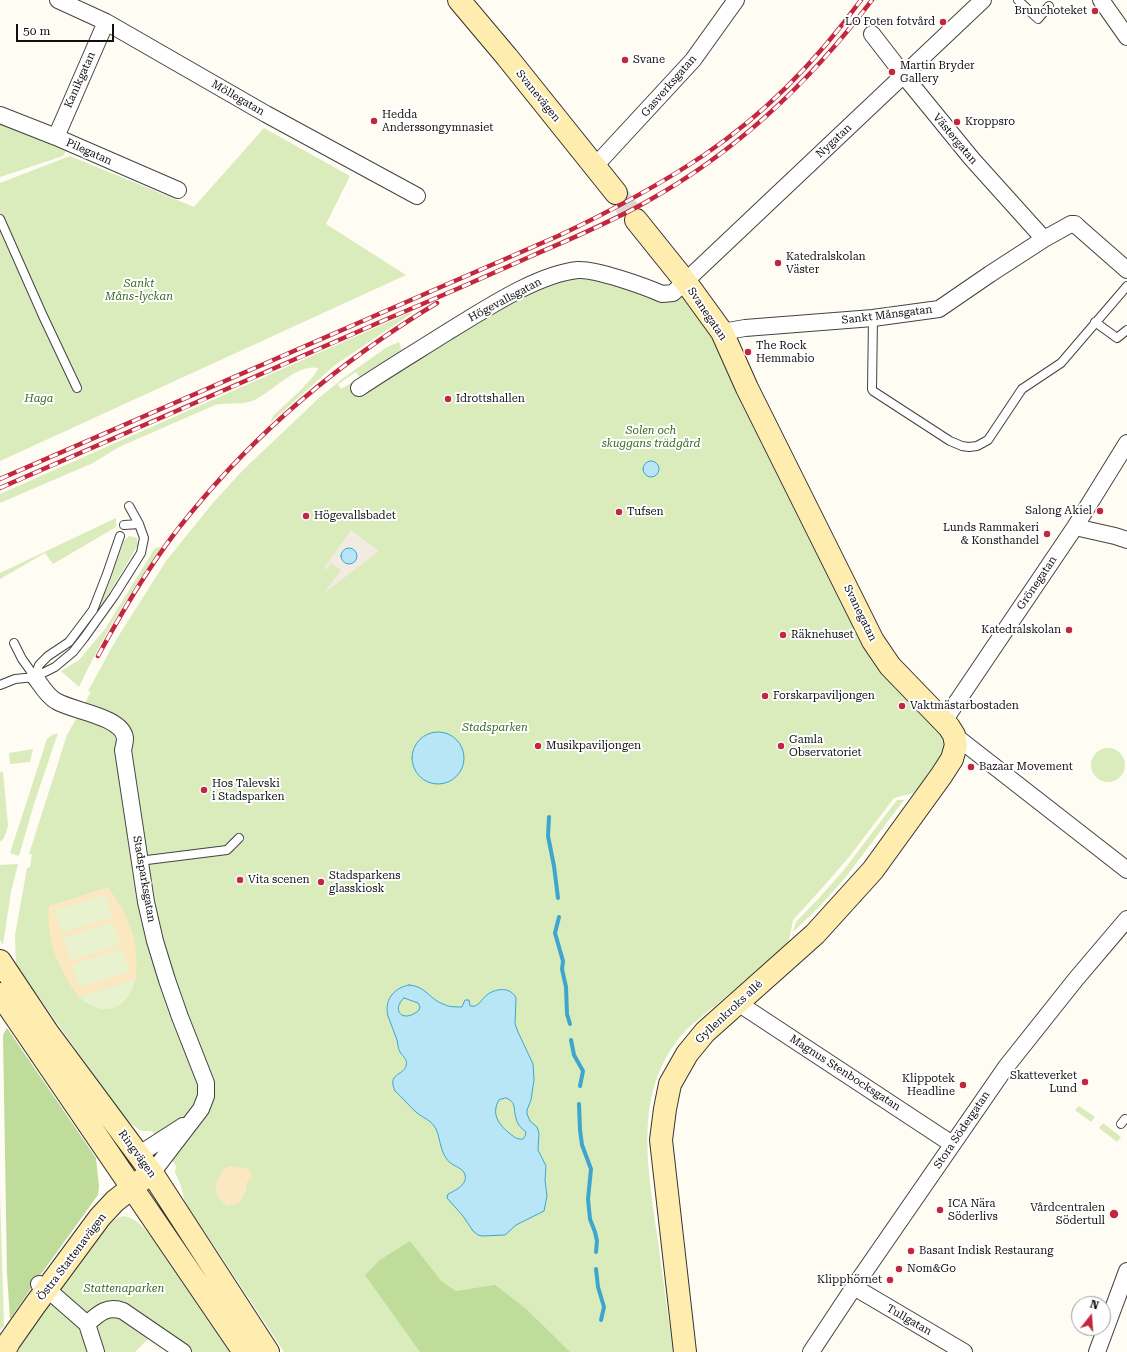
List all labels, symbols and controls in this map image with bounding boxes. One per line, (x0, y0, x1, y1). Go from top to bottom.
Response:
place label: Brunchoteket (1014, 4, 1087, 18)
marker: Brunchoteket (1090, 6, 1100, 16)
place label: LO Foten fotvård (845, 15, 935, 29)
scale bar (18, 16, 116, 42)
marker: LO Foten fotvård (938, 17, 948, 27)
text: 50 m (23, 24, 50, 38)
street label: Kanikgatan (62, 50, 98, 110)
street label: Gasverksgatan (639, 52, 699, 120)
place label: Svane (633, 53, 665, 67)
marker: Svane (620, 55, 630, 65)
place label: Martin Bryder Gallery (900, 59, 975, 85)
street label: Svanevägen (513, 67, 563, 125)
marker: Martin Bryder Gallery (887, 67, 897, 77)
street label: Möllegatan (209, 78, 267, 118)
place label: Hedda Anderssongymnasiet (382, 108, 493, 134)
street label: Västergatan (930, 111, 980, 167)
place label: Kroppsro (965, 115, 1015, 129)
marker: Hedda Anderssongymnasiet (369, 116, 379, 126)
marker: Kroppsro (952, 117, 962, 127)
street label: Nygatan (813, 121, 855, 161)
street label: Pilegatan (64, 136, 114, 168)
place label: Katedralskolan Väster (786, 250, 866, 276)
marker: Katedralskolan Väster (773, 258, 783, 268)
street label: Högevallsgatan (466, 275, 544, 325)
park label: Sankt Måns-lyckan (105, 277, 173, 303)
street label: Svanegatan (684, 285, 730, 343)
street label: Sankt Månsgatan (841, 303, 933, 327)
place label: The Rock Hemmabio (756, 339, 814, 365)
marker: The Rock Hemmabio (743, 347, 753, 357)
park label: Haga (25, 392, 53, 406)
place label: Idrottshallen (456, 392, 525, 406)
marker: Idrottshallen (443, 394, 453, 404)
park label: Solen och skuggans trädgård (602, 424, 700, 450)
place label: Salong Akiel (1025, 504, 1092, 518)
place label: Tufsen (627, 505, 664, 519)
marker: Salong Akiel (1095, 506, 1105, 516)
marker: Tufsen (614, 507, 624, 517)
place label: Högevallsbadet (314, 509, 396, 523)
marker: Högevallsbadet (301, 511, 311, 521)
place label: Lunds Rammakeri & Konsthandel (943, 521, 1039, 547)
marker: Lunds Rammakeri & Konsthandel (1042, 529, 1052, 539)
street label: Grönegatan (1014, 554, 1060, 612)
street label: Svanegatan (841, 583, 879, 643)
place label: Katedralskolan (981, 623, 1061, 637)
marker: Katedralskolan (1064, 625, 1074, 635)
place label: Räknehuset (791, 628, 854, 642)
marker: Räknehuset (778, 630, 788, 640)
place label: Forskarpaviljongen (773, 689, 875, 703)
marker: Forskarpaviljongen (760, 691, 770, 701)
place label: Vaktmästarbostaden (910, 699, 1019, 713)
marker: Vaktmästarbostaden (897, 701, 907, 711)
park label: Stadsparken (462, 721, 528, 735)
place label: Gamla Observatoriet (789, 733, 862, 759)
place label: Musikpaviljongen (546, 739, 641, 753)
marker: Musikpaviljongen (533, 741, 543, 751)
marker: Gamla Observatoriet (776, 741, 786, 751)
place label: Bazaar Movement (979, 760, 1073, 774)
marker: Bazaar Movement (966, 762, 976, 772)
place label: Hos Talevski i Stadsparken (212, 777, 285, 803)
marker: Hos Talevski i Stadsparken (199, 785, 209, 795)
street label: Stadsparksgatan (130, 835, 158, 923)
place label: Stadsparkens glasskiosk (329, 869, 400, 895)
place label: Vita scenen (248, 873, 310, 887)
marker: Vita scenen (235, 875, 245, 885)
marker: Stadsparkens glasskiosk (316, 877, 326, 887)
street label: Gyllenkroks allé (693, 978, 765, 1046)
street label: Magnus Stenbocksgatan (787, 1032, 903, 1114)
place label: Skatteverket Lund (1010, 1069, 1077, 1095)
place label: Klippotek Headline (902, 1072, 955, 1098)
marker: Skatteverket Lund (1080, 1077, 1090, 1087)
marker: Klippotek Headline (958, 1080, 968, 1090)
street label: Stora Södergatan (931, 1089, 993, 1171)
street label: Ringvägen (115, 1128, 159, 1180)
place label: ICA Nära Söderlivs (948, 1197, 998, 1223)
place label: Vårdcentralen Södertull (1030, 1201, 1105, 1227)
marker: ICA Nära Söderlivs (935, 1205, 945, 1215)
marker: Vårdcentralen Södertull (1108, 1208, 1120, 1220)
street label: Östra Stattenavägen (35, 1211, 109, 1303)
place label: Basant Indisk Restaurang (919, 1244, 1053, 1258)
marker: Basant Indisk Restaurang (906, 1246, 916, 1256)
place label: Nom&Go (907, 1262, 956, 1276)
marker: Nom&Go (894, 1264, 904, 1274)
place label: Klipphörnet (817, 1273, 882, 1287)
marker: Klipphörnet (885, 1275, 895, 1285)
park label: Stattenaparken (84, 1282, 164, 1296)
north arrow (1071, 1296, 1111, 1336)
text: N (1088, 1298, 1100, 1312)
street label: Tullgatan (884, 1302, 934, 1338)

